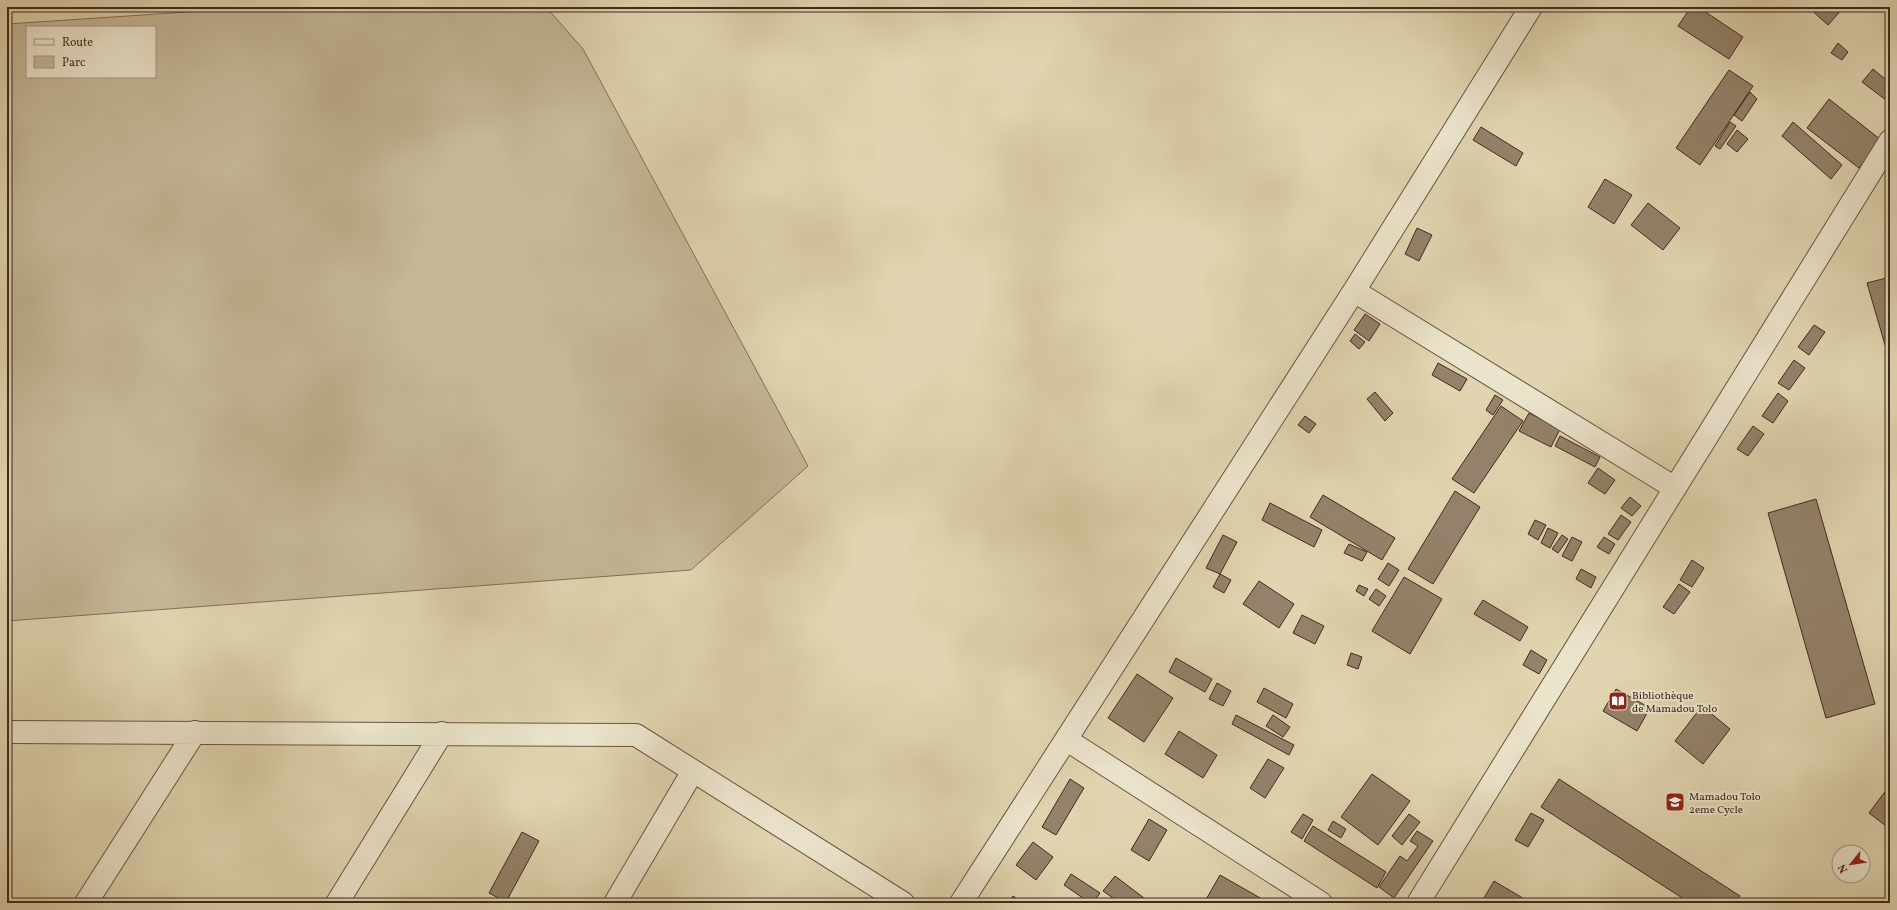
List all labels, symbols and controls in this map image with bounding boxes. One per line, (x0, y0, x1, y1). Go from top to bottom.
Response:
legend (26, 26, 156, 78)
text: Route (62, 35, 93, 51)
text: Parc (62, 55, 85, 71)
place label: Bibliothèque de Mamadou Tolo (1632, 689, 1717, 717)
library icon: Bibliothèque de Mamadou Tolo (1607, 690, 1629, 712)
place label: Mamadou Tolo 2eme Cycle (1689, 790, 1761, 818)
school or university icon: Mamadou Tolo 2eme Cycle (1664, 791, 1686, 813)
north arrow (1831, 844, 1871, 884)
text: N (1835, 861, 1852, 875)

